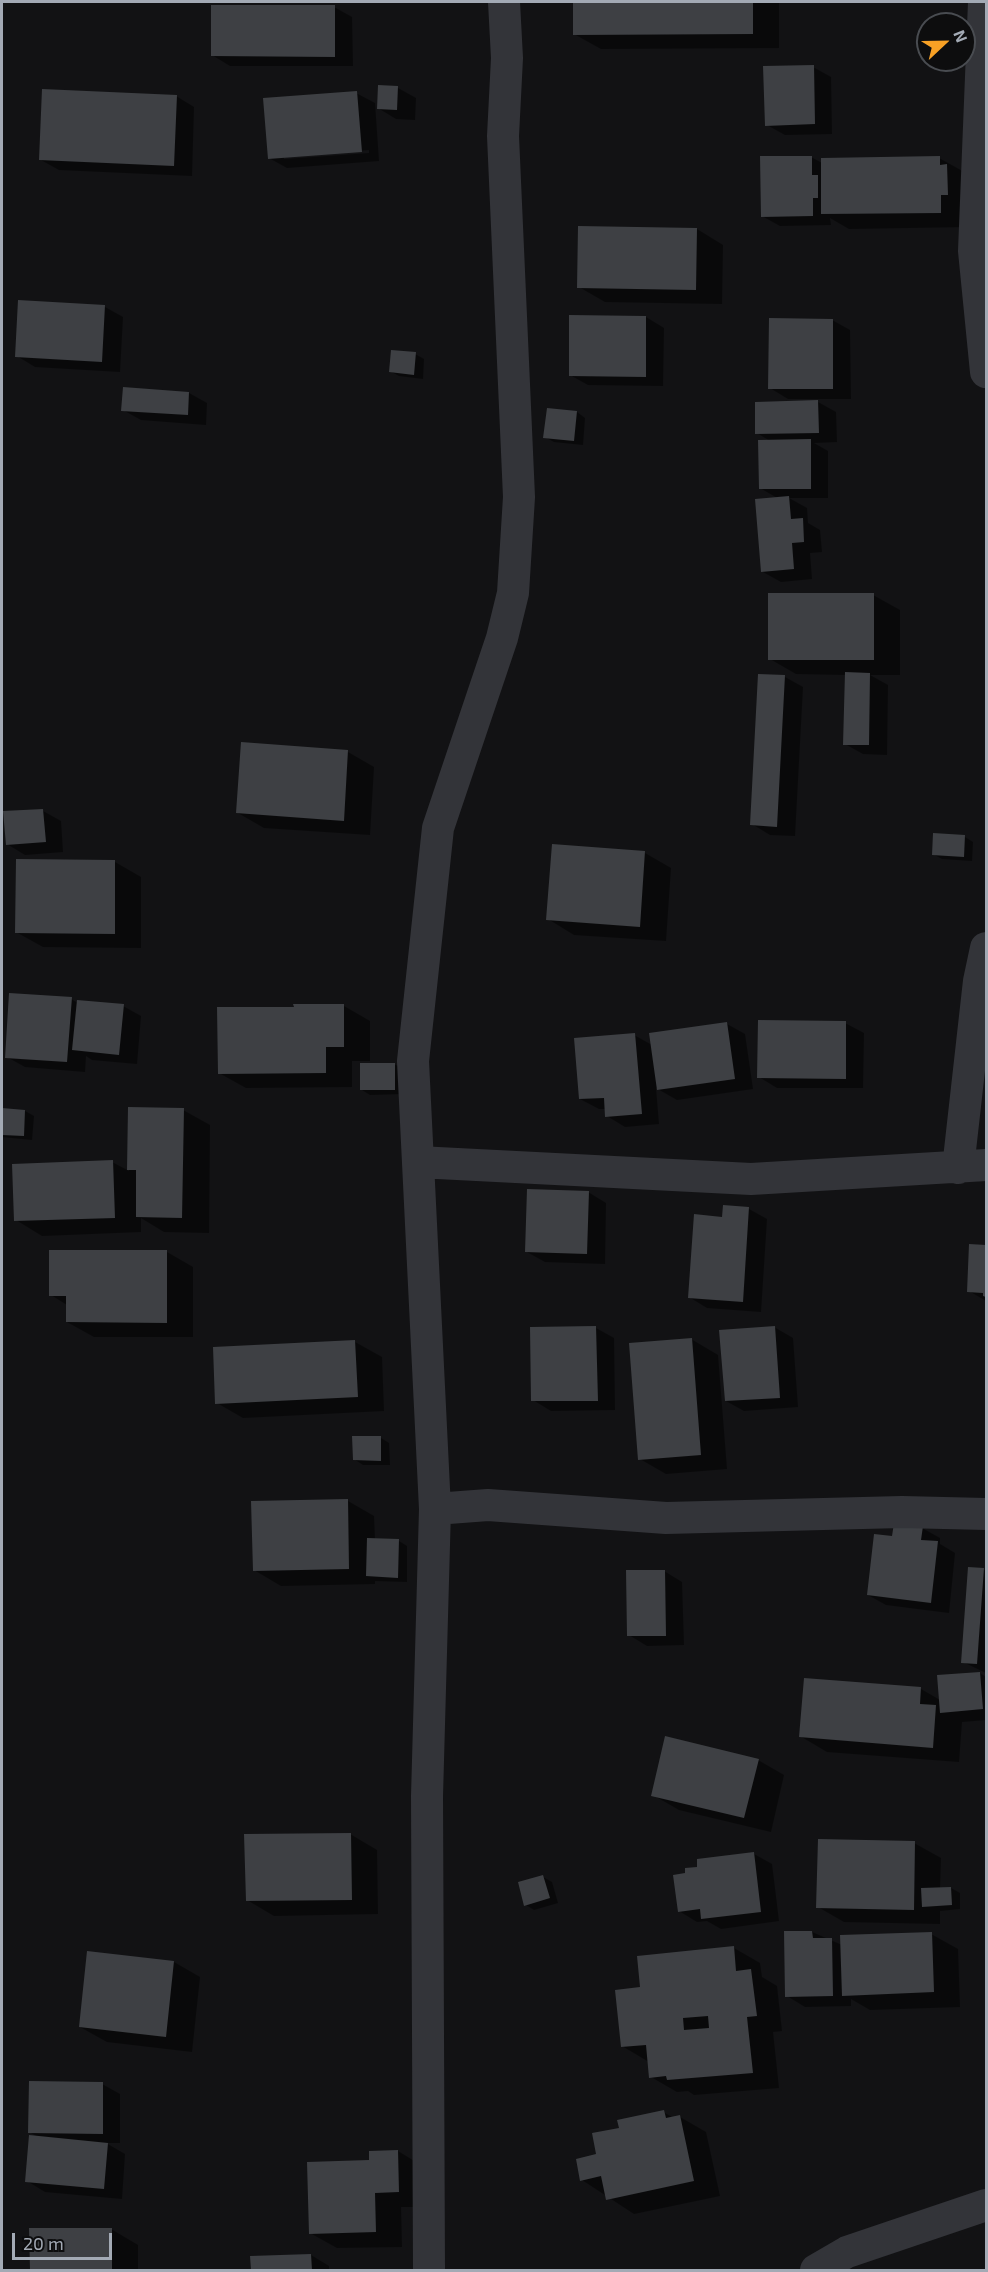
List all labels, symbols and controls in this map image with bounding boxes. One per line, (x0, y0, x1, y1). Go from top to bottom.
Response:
north arrow (916, 12, 976, 72)
text: N (950, 27, 972, 45)
scale bar (15, 2221, 116, 2259)
text: 20 m (23, 2232, 64, 2254)

